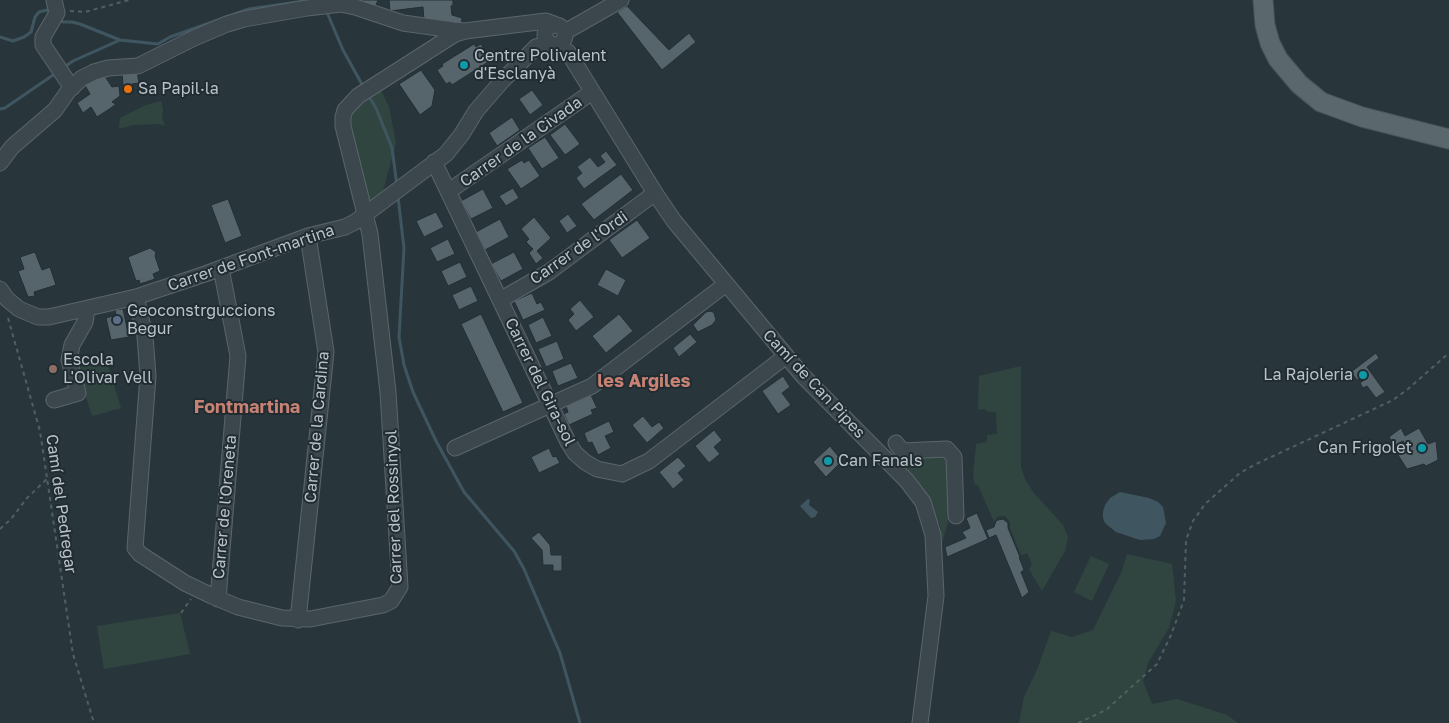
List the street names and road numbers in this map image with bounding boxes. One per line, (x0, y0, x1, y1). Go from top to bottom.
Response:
street label: Carrer de la Civada (456, 93, 586, 191)
street label: Carrer de l'Ordi (526, 207, 632, 289)
street label: Carrer de Font-martina (165, 220, 337, 296)
street label: Carrer del Gira-sol (501, 315, 579, 449)
street label: Camí de Can Pipes (759, 326, 869, 442)
street label: Carrer de la Cardina (301, 350, 333, 504)
street label: Carrer del Rossinyol (382, 429, 406, 585)
street label: Camí del Pedregar (42, 433, 80, 575)
street label: Carrer de l'Oreneta (209, 434, 241, 580)

